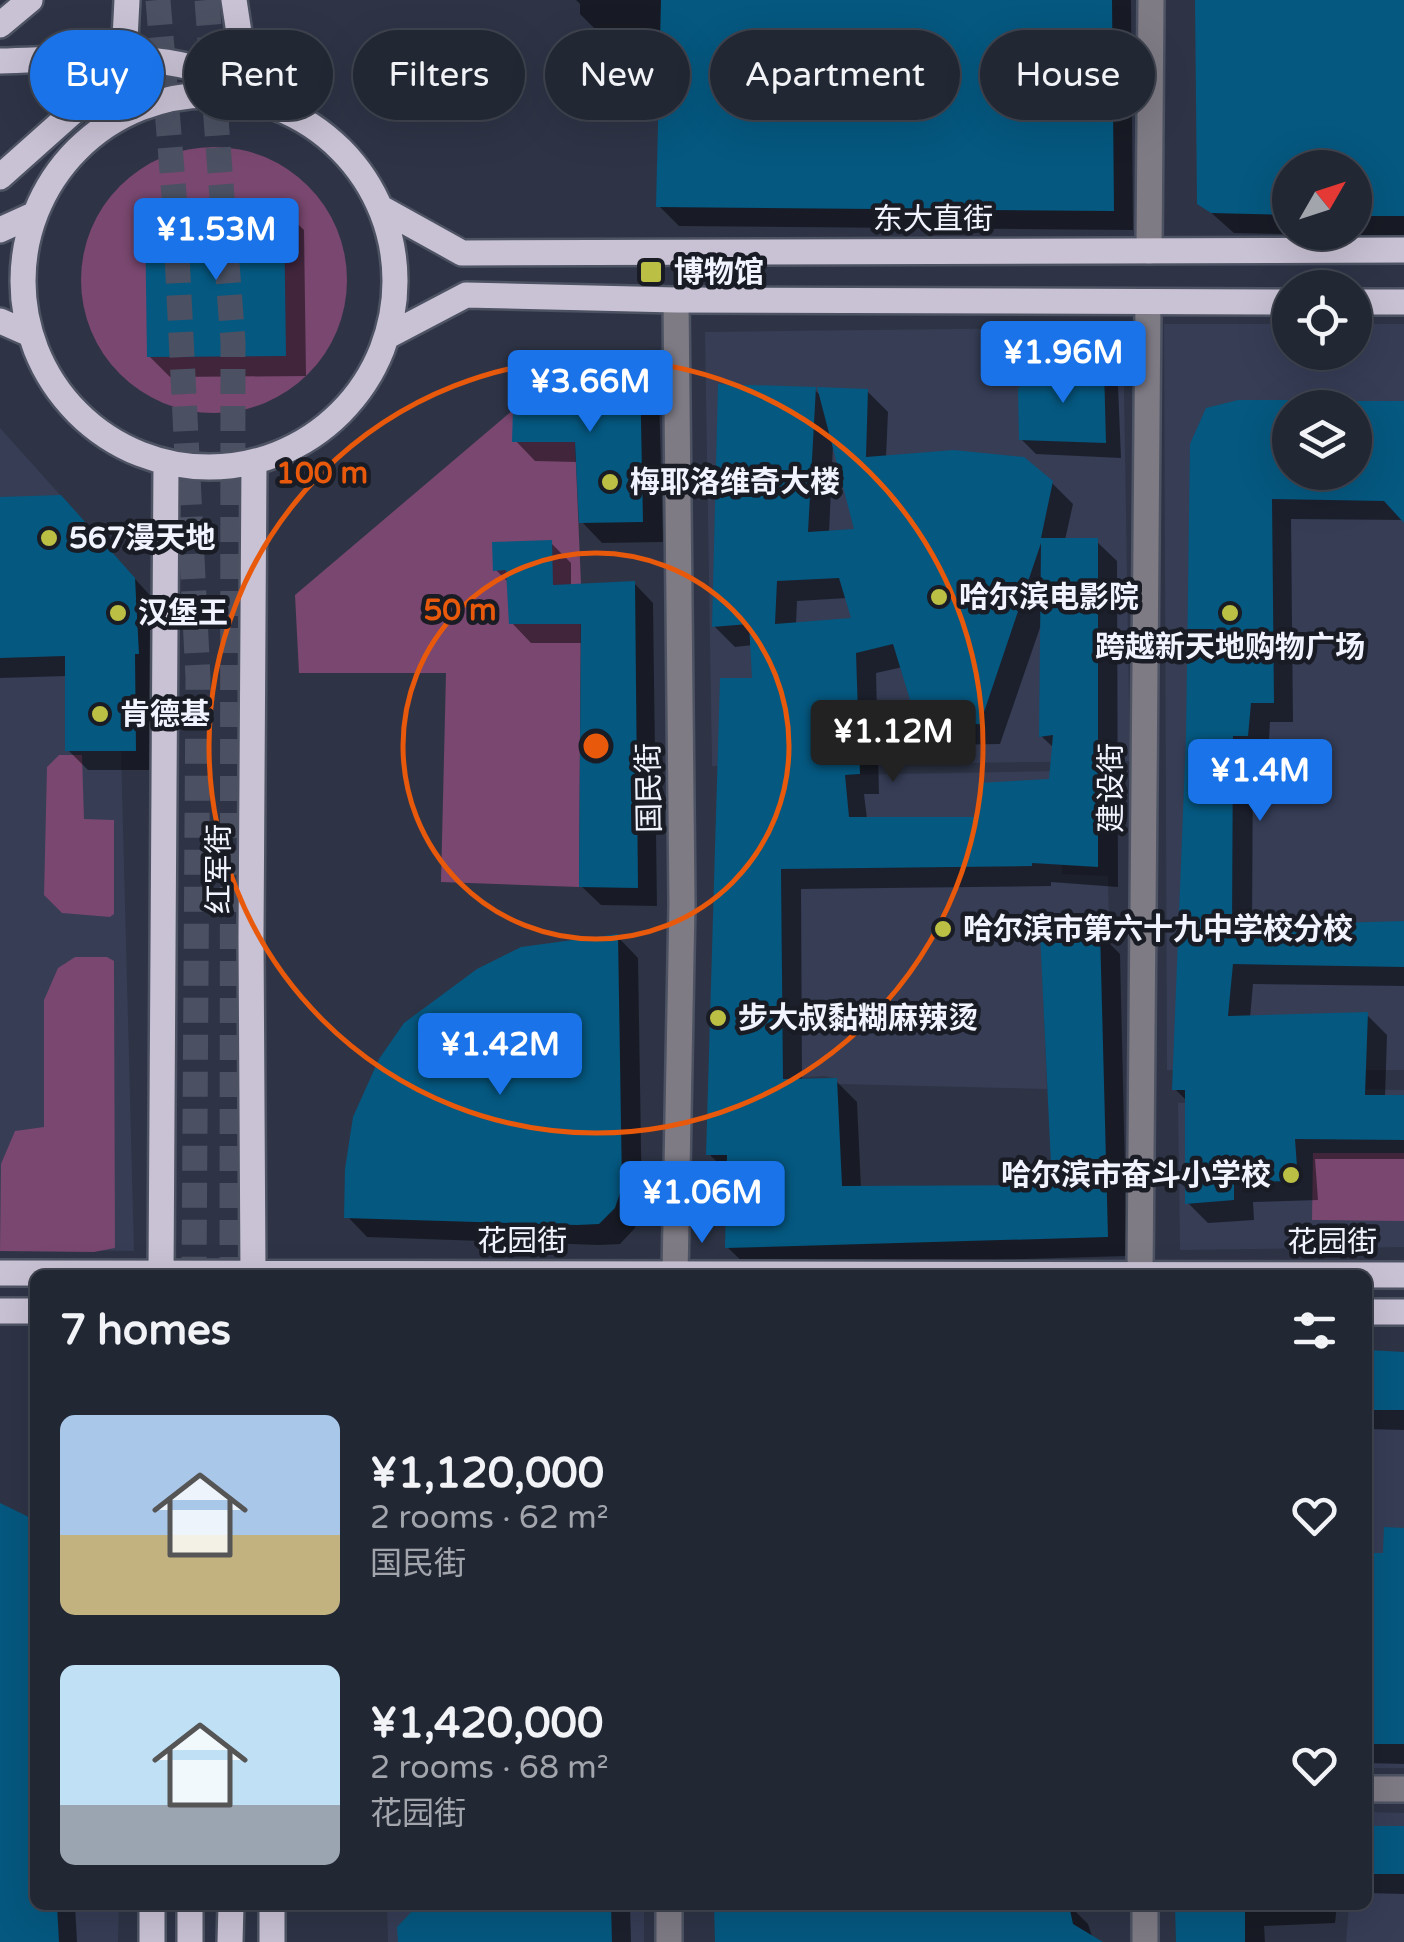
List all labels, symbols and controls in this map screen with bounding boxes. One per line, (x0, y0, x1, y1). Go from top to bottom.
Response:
chip: Buy (30, 30, 164, 120)
chip: Rent (184, 30, 333, 120)
chip: Filters (353, 30, 525, 120)
chip: New (545, 30, 690, 120)
chip: Apartment (710, 30, 960, 120)
chip: House (980, 30, 1155, 120)
north arrow (1272, 150, 1372, 250)
map controls (1272, 150, 1372, 490)
pin: ¥1.53M (135, 198, 297, 283)
street label: 东大直街 (873, 201, 993, 238)
text: ¥1.53M (156, 211, 276, 249)
place label: 博物馆 (674, 254, 764, 291)
marker: 博物馆 (638, 259, 664, 285)
button: locate (1272, 270, 1372, 370)
pin: ¥1.96M (982, 321, 1144, 406)
text: ¥1.96M (1003, 334, 1123, 372)
pin: ¥3.66M (509, 350, 671, 435)
text: ¥3.66M (530, 363, 650, 401)
button: layers (1272, 390, 1372, 490)
text: 100 m (276, 455, 368, 492)
place label: 梅耶洛维奇大楼 (630, 464, 840, 501)
marker: 梅耶洛维奇大楼 (599, 471, 621, 493)
place label: 567漫天地 (69, 520, 216, 557)
marker: 567漫天地 (38, 527, 60, 549)
place label: 哈尔滨电影院 (959, 579, 1139, 616)
marker: 哈尔滨电影院 (928, 586, 950, 608)
text: 50 m (423, 592, 497, 629)
place label: 汉堡王 (138, 595, 228, 632)
marker: 汉堡王 (107, 602, 129, 624)
marker: 跨越新天地购物广场 (1219, 602, 1241, 624)
place label: 跨越新天地购物广场 (1095, 629, 1365, 666)
place label: 肯德基 (120, 696, 210, 733)
pin: ¥1.12M (812, 700, 974, 785)
marker: 肯德基 (89, 703, 111, 725)
text: ¥1.12M (833, 713, 953, 751)
centre of rings (578, 728, 614, 764)
pin: ¥1.4M (1190, 739, 1330, 824)
street label: 国民街 (630, 743, 669, 833)
street label: 建设街 (1093, 743, 1130, 833)
text: ¥1.4M (1210, 752, 1310, 790)
street label: 红军街 (201, 824, 238, 914)
place label: 哈尔滨市第六十九中学校分校 (963, 911, 1353, 948)
marker: 哈尔滨市第六十九中学校分校 (932, 918, 954, 940)
place label: 步大叔黏糊麻辣烫 (738, 1000, 978, 1037)
marker: 步大叔黏糊麻辣烫 (707, 1007, 729, 1029)
pin: ¥1.42M (419, 1013, 581, 1098)
text: ¥1.42M (440, 1026, 560, 1064)
place label: 哈尔滨市奋斗小学校 (1001, 1157, 1271, 1194)
pin: ¥1.06M (621, 1161, 783, 1246)
marker: 哈尔滨市奋斗小学校 (1280, 1164, 1302, 1186)
text: ¥1.06M (642, 1174, 762, 1212)
street label: 花园街 (477, 1223, 567, 1260)
street label: 花园街 (1287, 1224, 1377, 1261)
icon: filters (1287, 1303, 1342, 1358)
text: 7 homes (60, 1305, 231, 1356)
text: ¥1,120,000 (370, 1448, 604, 1499)
icon: home (140, 1455, 260, 1575)
icon: heart (1287, 1488, 1342, 1543)
text: 2 rooms · 62 m² (370, 1499, 609, 1537)
text: 国民街 (370, 1545, 466, 1583)
text: ¥1,420,000 (370, 1698, 603, 1749)
icon: home (140, 1705, 260, 1825)
icon: heart (1287, 1738, 1342, 1793)
text: 2 rooms · 68 m² (370, 1749, 609, 1787)
text: 花园街 (370, 1795, 466, 1833)

